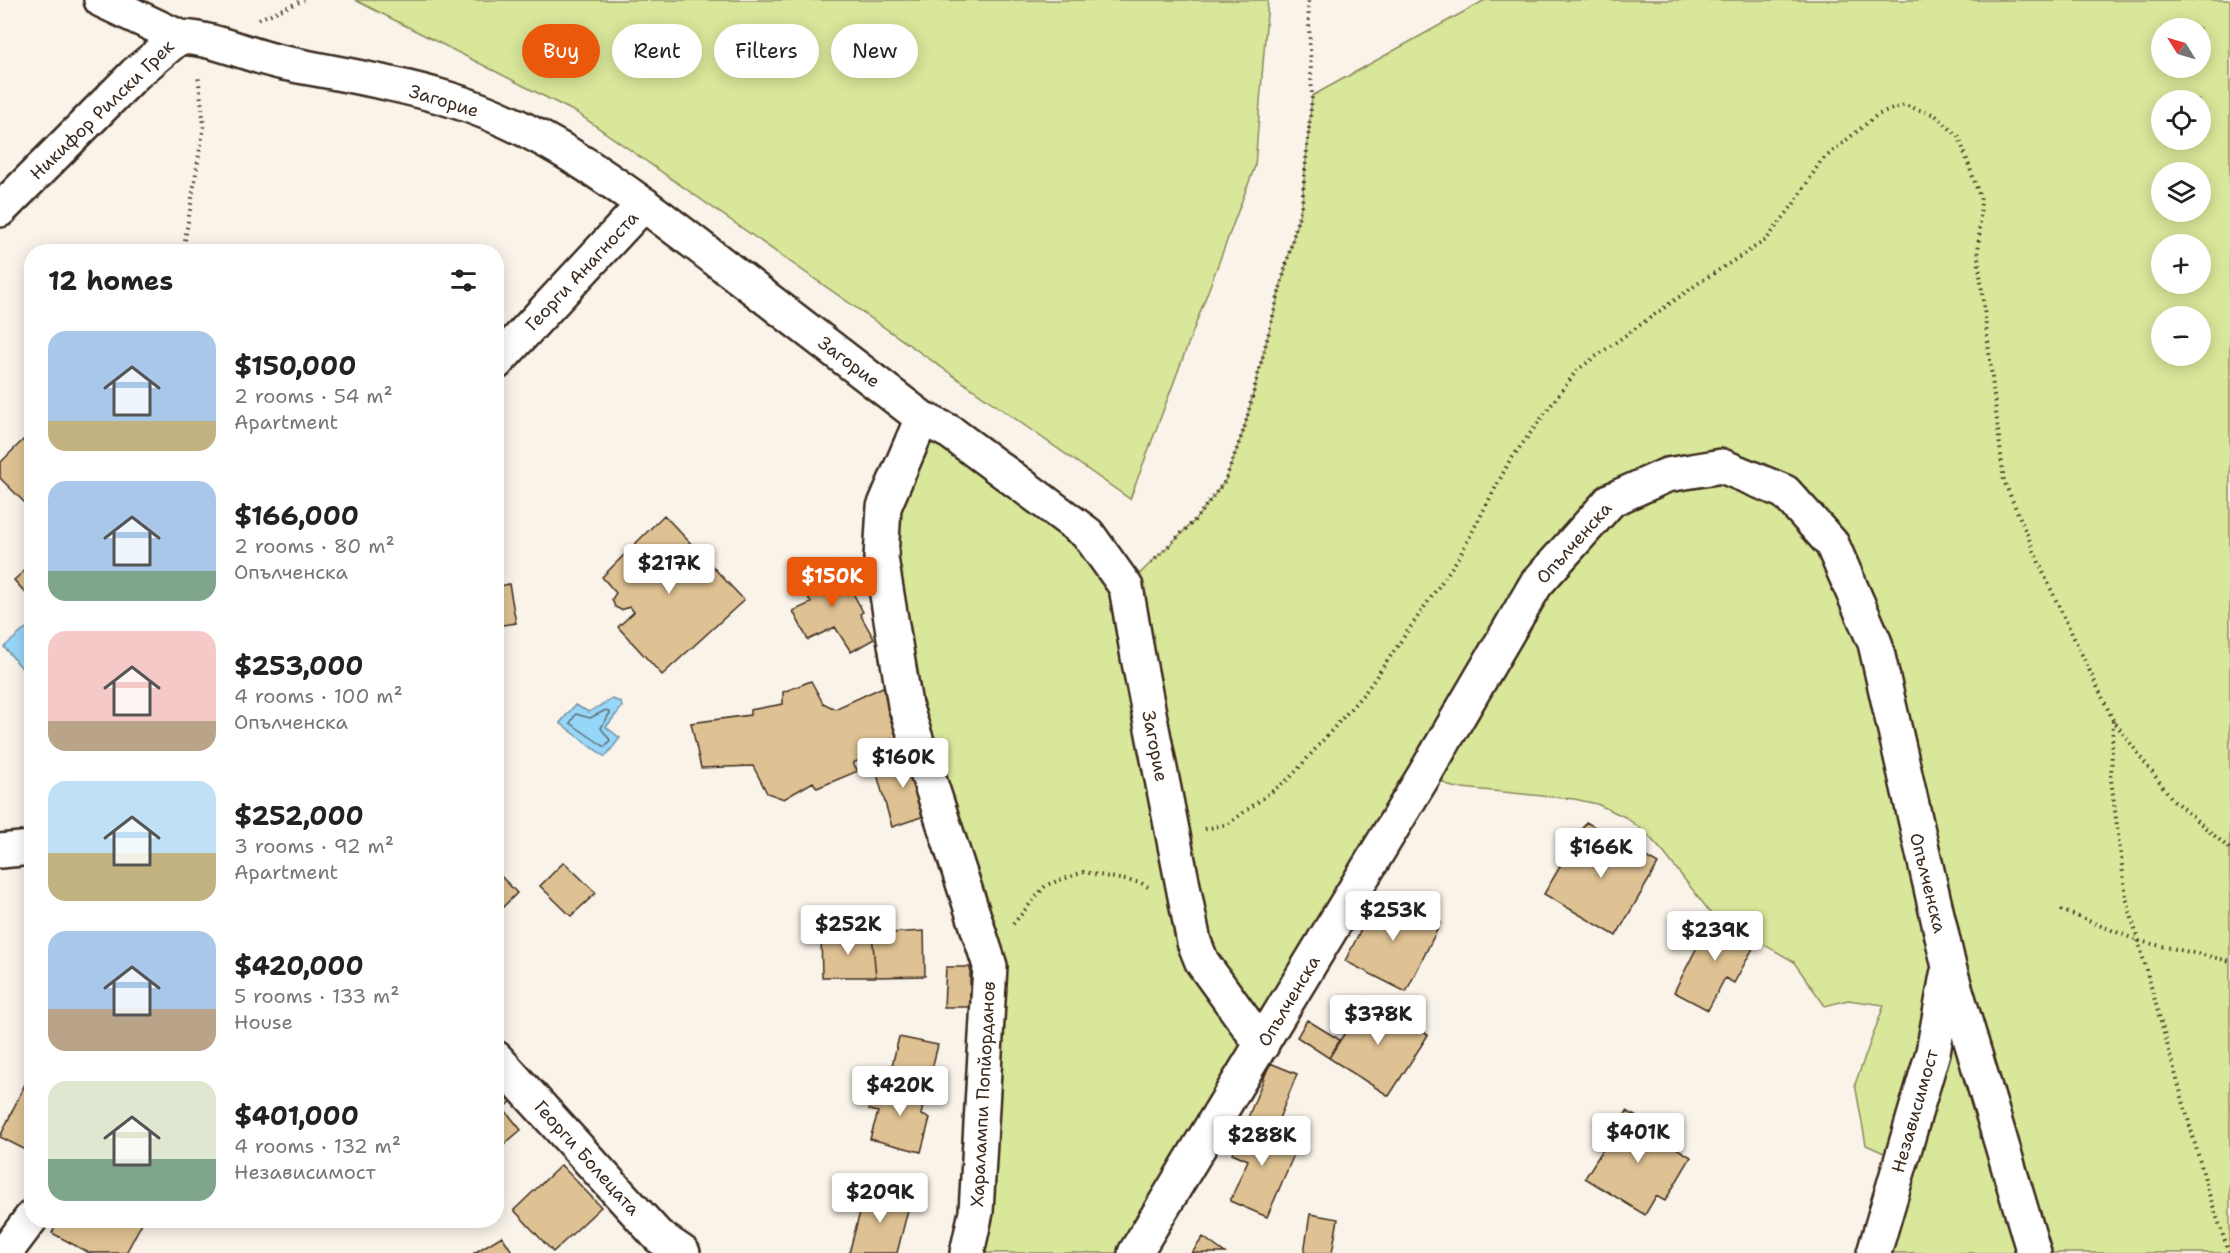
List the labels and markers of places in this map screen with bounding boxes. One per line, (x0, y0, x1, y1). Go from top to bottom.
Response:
pin: $217K (627, 544, 711, 595)
pin: $150K (790, 557, 874, 608)
pin: $160K (861, 738, 945, 789)
pin: $166K (1559, 828, 1643, 879)
pin: $253K (1351, 891, 1435, 942)
pin: $252K (806, 905, 890, 956)
pin: $239K (1673, 911, 1757, 962)
pin: $378K (1336, 995, 1420, 1046)
pin: $420K (858, 1066, 942, 1117)
pin: $401K (1596, 1113, 1680, 1164)
pin: $288K (1220, 1116, 1304, 1167)
pin: $209K (838, 1173, 922, 1224)

